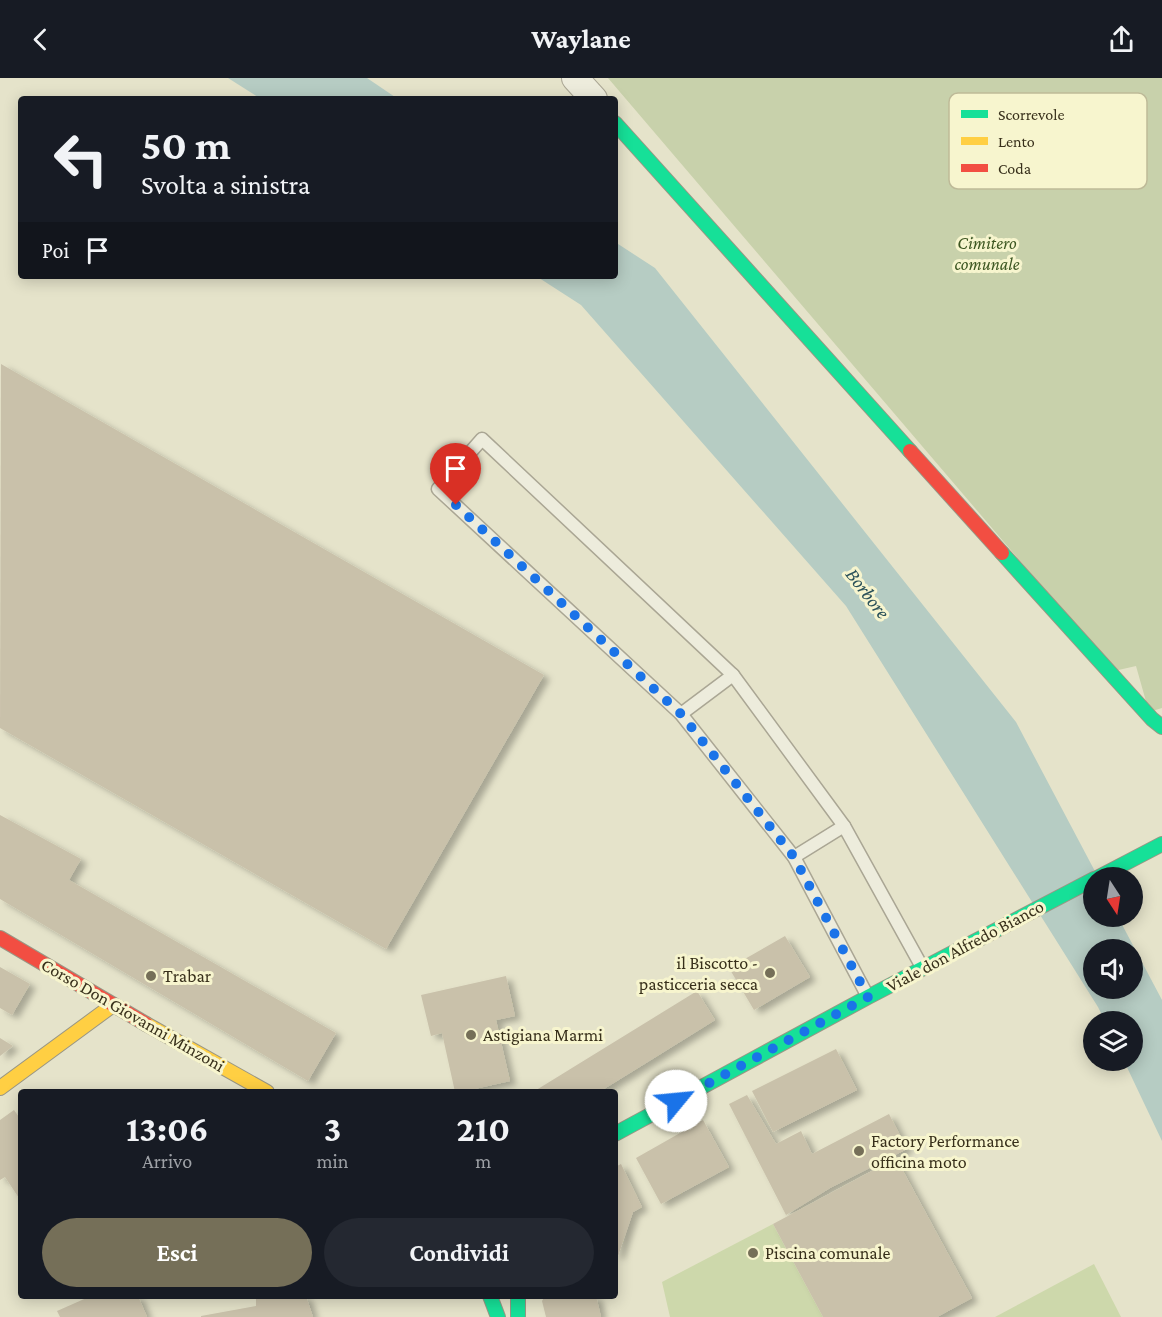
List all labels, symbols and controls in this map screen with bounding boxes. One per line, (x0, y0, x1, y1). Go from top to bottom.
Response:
icon: back (24, 23, 57, 56)
icon: share (1105, 23, 1138, 56)
text: Waylane (531, 24, 631, 54)
legend (949, 93, 1147, 189)
text: Scorrevole (998, 106, 1064, 123)
icon: left (42, 120, 120, 198)
text: 50 m (141, 121, 231, 168)
text: Lento (998, 133, 1035, 150)
text: Coda (998, 160, 1032, 177)
text: Svolta a sinistra (141, 170, 310, 200)
park label: Cimitero comunale (955, 233, 1020, 274)
icon: arrive (81, 234, 114, 267)
text: Poi (42, 238, 69, 263)
pin (430, 443, 481, 505)
icon: arrive (439, 452, 472, 485)
water label: Borbore (841, 563, 895, 623)
north arrow (1083, 867, 1143, 927)
map controls (1083, 867, 1143, 1071)
street label: Viale don Alfredo Bianco (883, 896, 1047, 996)
button: sound (1083, 939, 1143, 999)
place label: il Biscotto - pasticceria secca (639, 953, 758, 994)
street label: Corso Don Giovanni Minzoni (38, 954, 228, 1076)
place label: Trabar (163, 966, 212, 986)
marker: il Biscotto - pasticceria secca (763, 966, 777, 980)
marker: Trabar (144, 969, 158, 983)
button: layers (1083, 1011, 1143, 1071)
place label: Astigiana Marmi (483, 1025, 603, 1045)
marker: Astigiana Marmi (464, 1028, 478, 1042)
position arrow (644, 1069, 708, 1133)
text: 13:06 (126, 1109, 209, 1149)
text: 3 (324, 1109, 341, 1149)
text: 210 (456, 1109, 510, 1149)
place label: Factory Performance officina moto (871, 1131, 1020, 1172)
marker: Factory Performance officina moto (852, 1144, 866, 1158)
text: Arrivo (142, 1150, 192, 1172)
text: min (316, 1150, 348, 1172)
text: m (475, 1150, 491, 1172)
button: Esci (42, 1218, 312, 1287)
button: Condividi (324, 1218, 594, 1287)
place label: Piscina comunale (765, 1243, 890, 1263)
marker: Piscina comunale (746, 1246, 760, 1260)

